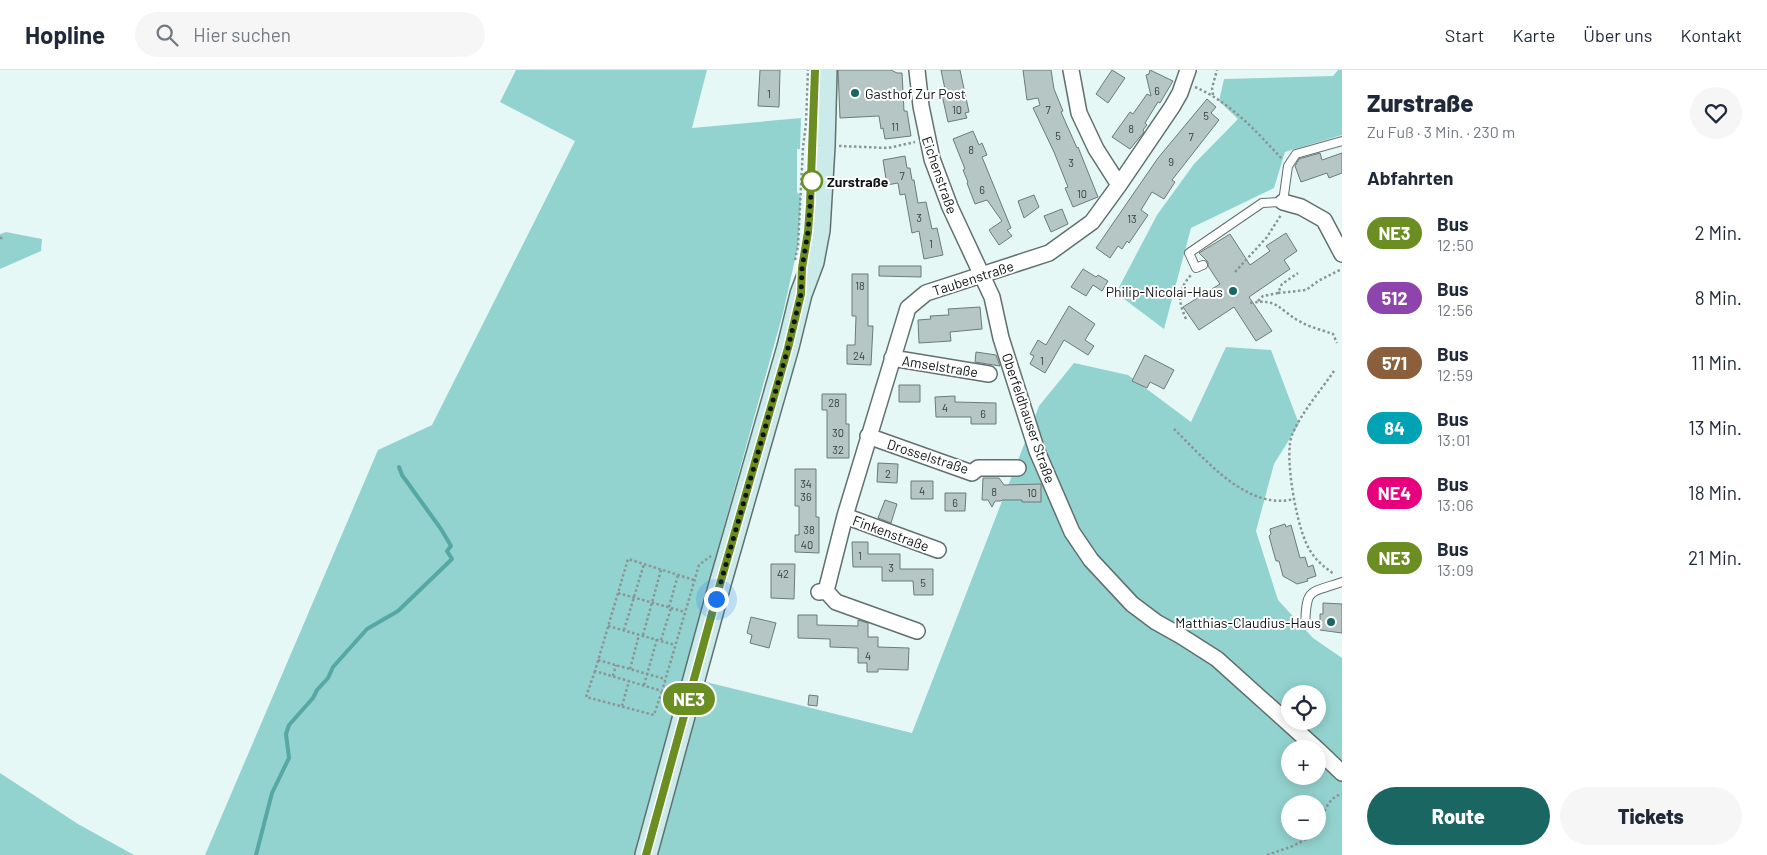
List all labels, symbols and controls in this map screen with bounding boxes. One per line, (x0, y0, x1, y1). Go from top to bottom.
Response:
search box (135, 12, 485, 57)
text: Hopline (25, 20, 105, 49)
icon: search (153, 21, 181, 49)
text: Hier suchen (193, 23, 291, 46)
text: Start (1445, 24, 1484, 46)
text: Karte (1512, 24, 1555, 46)
text: Über uns (1583, 24, 1652, 46)
text: Kontakt (1680, 24, 1742, 46)
house number: 6 (1154, 84, 1160, 97)
place label: Gasthof Zur Post (865, 85, 966, 102)
house number: 1 (767, 87, 771, 100)
marker: Gasthof Zur Post (849, 87, 861, 99)
button: heart (1690, 87, 1742, 139)
text: Zurstraße (1367, 88, 1473, 117)
house number: 10 (952, 103, 962, 116)
house number: 7 (1045, 103, 1051, 116)
house number: 5 (1203, 109, 1209, 122)
house number: 11 (891, 120, 899, 133)
house number: 8 (1128, 122, 1134, 135)
text: Zu Fuß · 3 Min. · 230 m (1367, 122, 1515, 141)
house number: 5 (1055, 129, 1061, 142)
house number: 7 (1188, 130, 1194, 143)
street label: Eichenstraße (919, 134, 961, 216)
house number: 8 (968, 143, 974, 156)
house number: 9 (1168, 155, 1174, 168)
house number: 3 (1068, 156, 1074, 169)
text: Abfahrten (1367, 166, 1453, 189)
house number: 7 (899, 169, 905, 182)
marker: Zurstraße (801, 170, 823, 192)
place label: Zurstraße (827, 173, 889, 190)
house number: 6 (979, 183, 985, 196)
house number: 10 (1077, 187, 1087, 200)
house number: 3 (916, 211, 922, 224)
house number: 13 (1127, 212, 1137, 225)
text: Bus (1437, 212, 1469, 235)
text: 2 Min. (1694, 221, 1742, 244)
text: NE3 (1378, 222, 1411, 244)
text: 12:50 (1437, 235, 1474, 254)
house number: 1 (929, 237, 933, 250)
street label: Taubenstraße (930, 257, 1016, 299)
text: Bus (1437, 277, 1469, 300)
house number: 18 (855, 279, 865, 292)
place label: Philip-Nicolai-Haus (1106, 283, 1223, 300)
marker: Philip-Nicolai-Haus (1227, 285, 1239, 297)
text: 8 Min. (1695, 286, 1742, 309)
text: 512 (1382, 287, 1407, 309)
text: 12:56 (1437, 300, 1473, 319)
text: Bus (1437, 342, 1469, 365)
house number: 24 (853, 349, 865, 362)
street label: Oberfeldhauser Straße (999, 351, 1059, 485)
text: 11 Min. (1691, 351, 1742, 374)
street label: Amselstraße (901, 352, 979, 380)
text: 571 (1382, 352, 1407, 374)
house number: 1 (1040, 354, 1044, 367)
text: 12:59 (1437, 365, 1473, 384)
house number: 28 (828, 396, 840, 409)
house number: 4 (942, 401, 948, 414)
house number: 6 (980, 407, 986, 420)
text: Bus (1437, 407, 1469, 430)
text: 13 Min. (1688, 416, 1742, 439)
text: 84 (1384, 417, 1405, 439)
house number: 30 (832, 426, 844, 439)
text: 13:01 (1437, 430, 1470, 449)
street label: Drosselstraße (885, 435, 971, 477)
house number: 32 (832, 443, 844, 456)
house number: 2 (885, 467, 891, 480)
text: Bus (1437, 472, 1469, 495)
house number: 34 (800, 477, 812, 490)
text: 18 Min. (1688, 481, 1742, 504)
text: NE4 (1378, 482, 1411, 504)
house number: 4 (919, 484, 925, 497)
house number: 8 (991, 485, 997, 498)
house number: 10 (1027, 486, 1037, 499)
house number: 36 (800, 490, 812, 503)
text: 13:06 (1437, 495, 1474, 514)
house number: 6 (952, 496, 958, 509)
street label: Finkenstraße (850, 511, 932, 555)
house number: 38 (803, 523, 815, 536)
text: Bus (1437, 537, 1469, 560)
house number: 40 (801, 538, 813, 551)
text: 21 Min. (1688, 546, 1742, 569)
text: NE3 (1378, 547, 1411, 569)
house number: 1 (858, 549, 862, 562)
text: 13:09 (1437, 560, 1474, 579)
house number: 3 (888, 561, 894, 574)
house number: 42 (777, 567, 789, 580)
house number: 5 (920, 576, 926, 589)
your location (704, 587, 729, 612)
place label: Matthias-Claudius-Haus (1175, 614, 1321, 631)
marker: Matthias-Claudius-Haus (1325, 616, 1337, 628)
house number: 4 (865, 649, 871, 662)
line badge: NE3 (660, 683, 718, 715)
map controls (1281, 685, 1326, 840)
button: locate (1281, 685, 1326, 730)
text: NE3 (673, 688, 705, 710)
button: + (1281, 740, 1326, 785)
button: Route (1367, 787, 1550, 845)
button: Tickets (1560, 787, 1742, 845)
button: − (1281, 795, 1326, 840)

